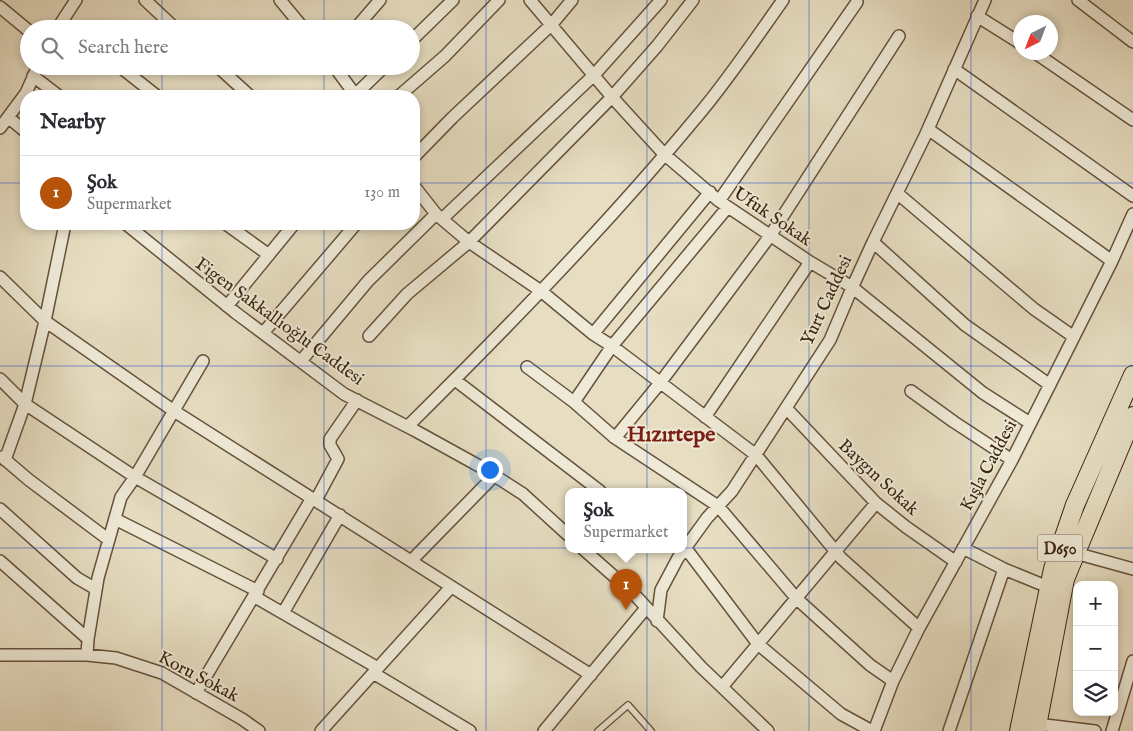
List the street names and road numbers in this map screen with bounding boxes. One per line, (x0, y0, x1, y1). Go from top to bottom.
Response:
street label: Ufuk Sokak (728, 183, 816, 252)
street label: Yurt Caddesi (796, 252, 858, 349)
street label: Figen Sakkallıoğlu Caddesi (190, 253, 368, 391)
street label: Kışla Caddesi (956, 416, 1023, 515)
street label: Baygın Sokak (833, 435, 923, 522)
road number: D650 (1038, 534, 1082, 562)
street label: Koru Sokak (154, 646, 243, 708)

